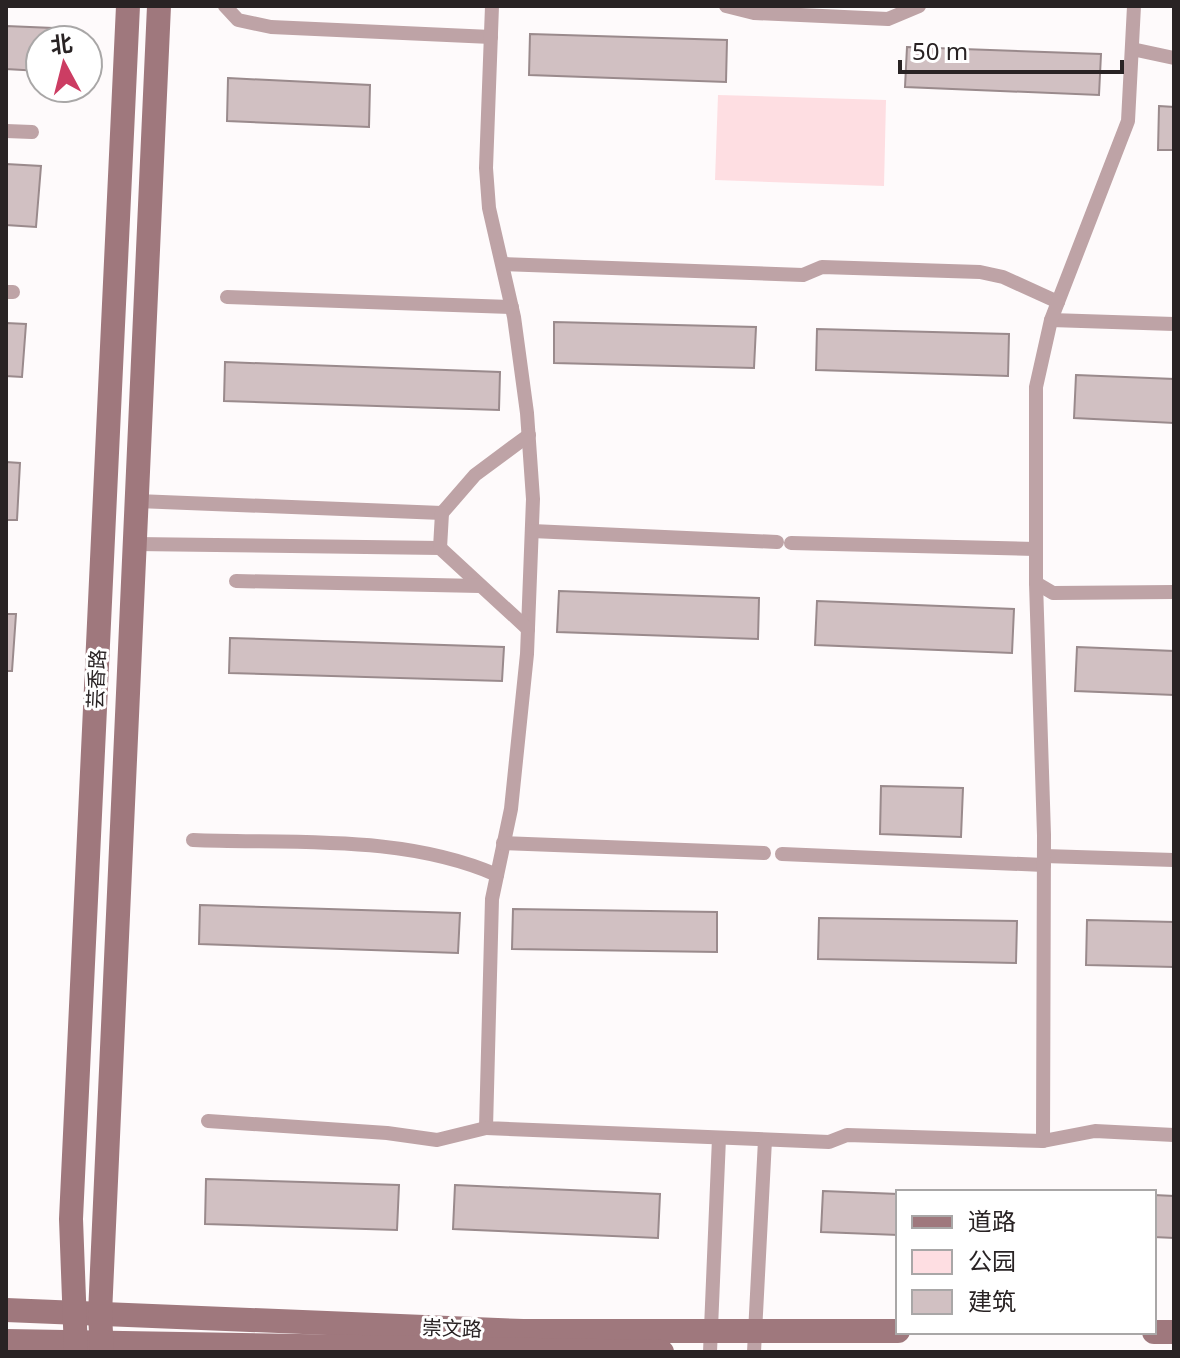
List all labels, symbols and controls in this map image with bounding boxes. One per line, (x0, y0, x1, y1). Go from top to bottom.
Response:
north arrow (24, 24, 104, 104)
scale bar (900, 24, 1122, 74)
text: 北 (49, 27, 74, 59)
text: 50 m (912, 34, 968, 67)
street label: 芸香路 (81, 648, 111, 710)
legend (896, 1190, 1156, 1334)
text: 道路 (968, 1204, 1016, 1237)
text: 公园 (968, 1244, 1016, 1277)
text: 建筑 (968, 1284, 1016, 1317)
street label: 崇文路 (422, 1313, 482, 1343)

